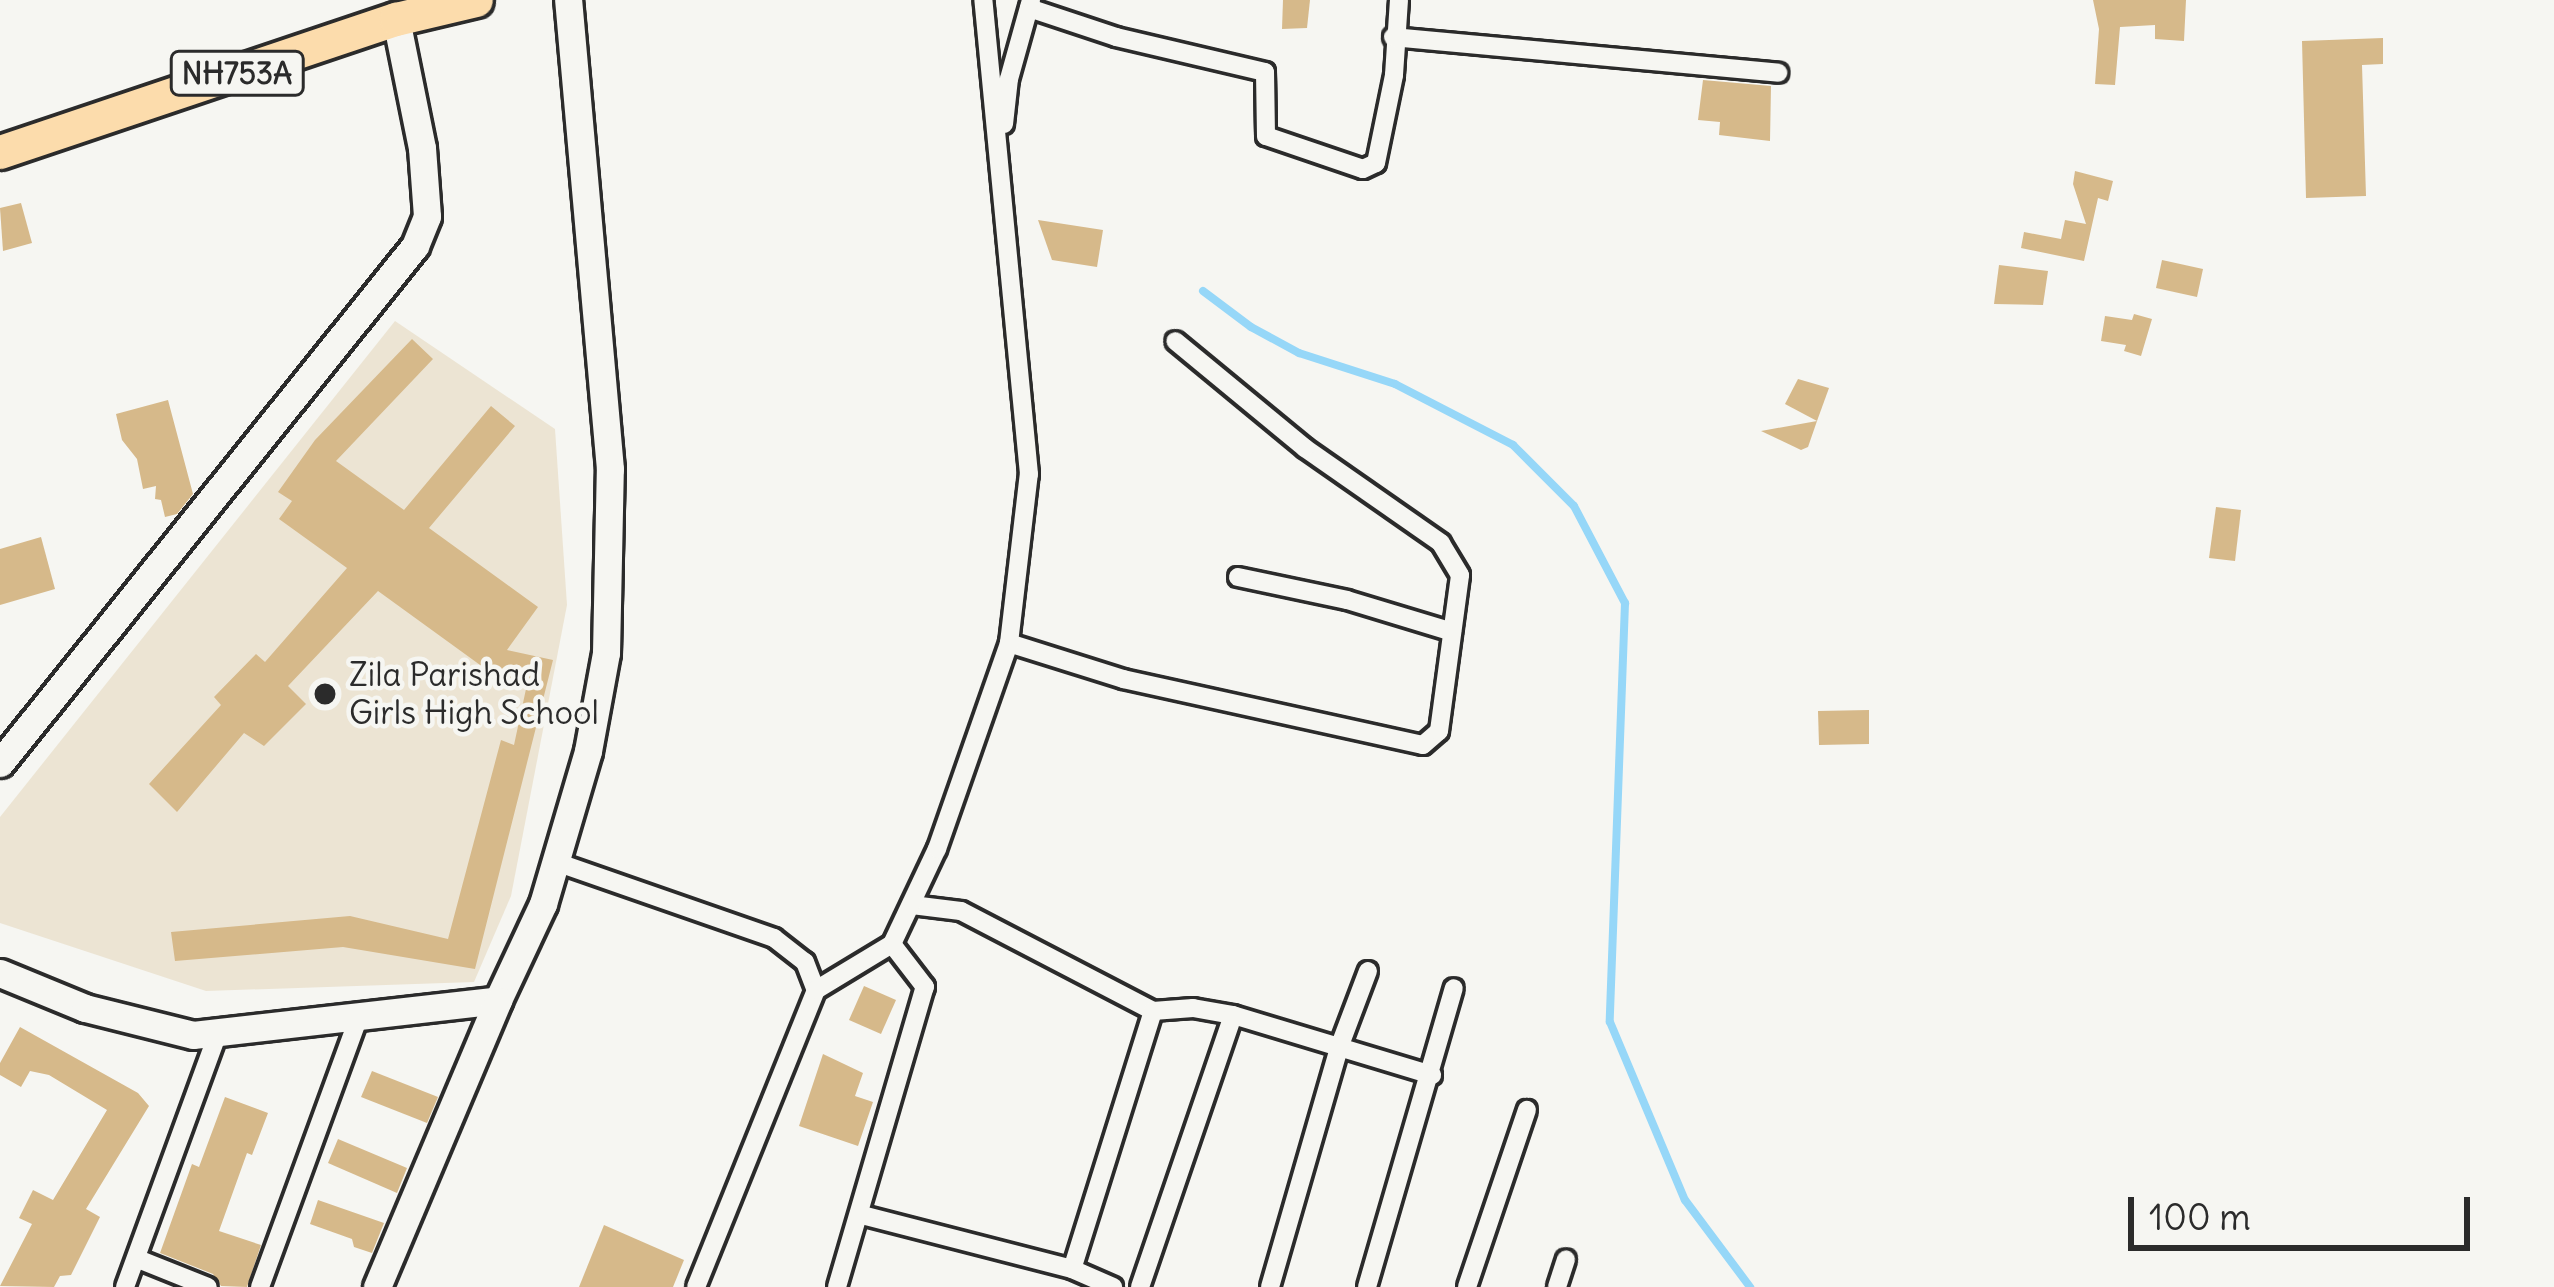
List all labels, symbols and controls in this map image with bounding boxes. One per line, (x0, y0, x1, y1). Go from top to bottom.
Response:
road number: NH753A (168, 49, 306, 97)
place label: Zila Parishad Girls High School (349, 655, 599, 733)
marker: Zila Parishad Girls High School (312, 681, 338, 707)
scale bar (2134, 1173, 2476, 1247)
text: 100 m (2149, 1195, 2251, 1240)

